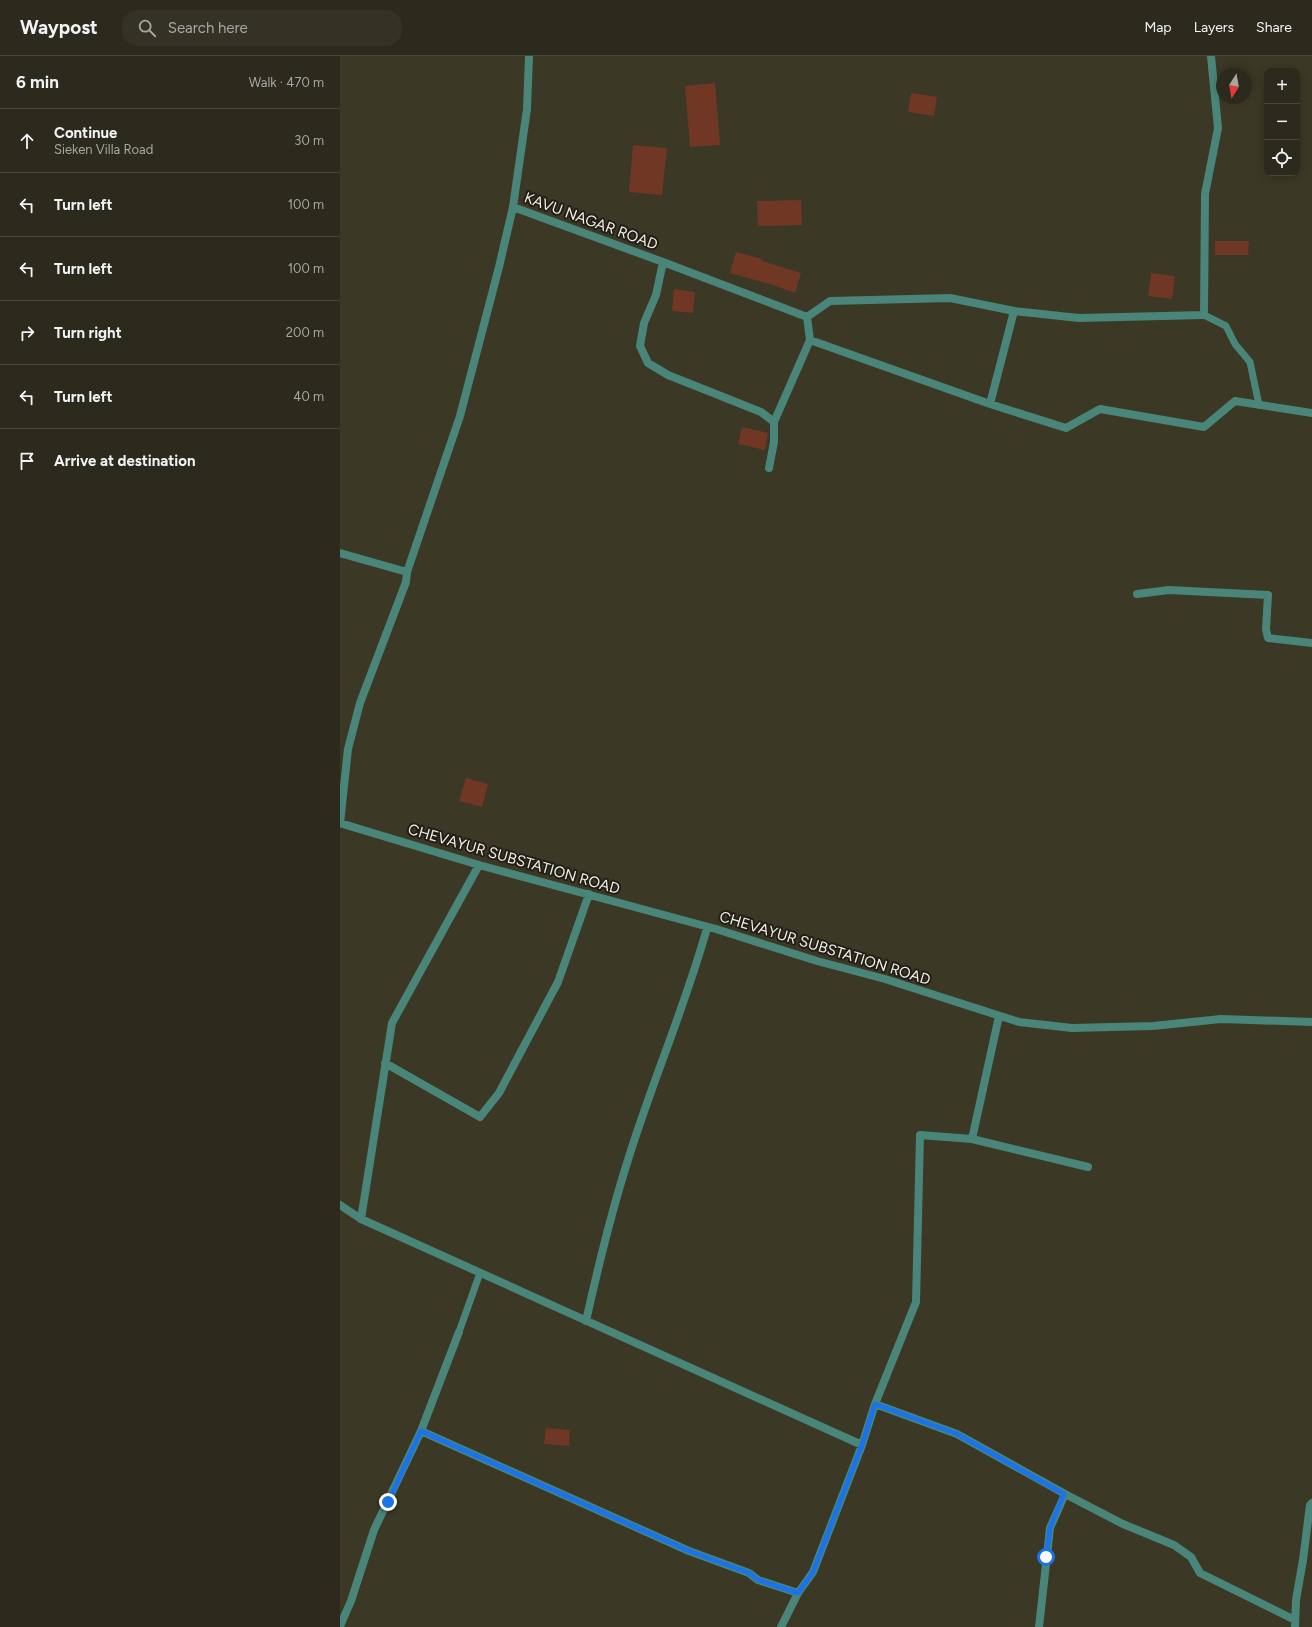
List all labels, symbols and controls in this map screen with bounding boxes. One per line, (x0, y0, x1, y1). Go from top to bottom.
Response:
search box (122, 10, 402, 46)
text: Waypost (20, 16, 98, 39)
icon: search (136, 17, 158, 39)
text: Search here (168, 19, 248, 37)
text: Map (1144, 19, 1172, 36)
text: Layers (1194, 19, 1234, 36)
text: Share (1256, 19, 1292, 36)
north arrow (1216, 68, 1252, 104)
map controls (1264, 68, 1300, 176)
button: + (1264, 68, 1300, 104)
text: 6 min (16, 72, 59, 92)
text: Walk · 470 m (249, 75, 324, 90)
button: − (1264, 104, 1300, 140)
text: Continue (54, 124, 117, 142)
icon: ahead (16, 130, 38, 152)
text: 30 m (294, 133, 324, 148)
button: locate (1264, 140, 1300, 176)
text: Sieken Villa Road (54, 142, 153, 157)
street label: KAVU NAGAR ROAD (522, 188, 660, 254)
icon: left (16, 194, 38, 216)
text: Turn left (54, 196, 112, 214)
text: 100 m (288, 197, 324, 212)
icon: left (16, 258, 38, 280)
text: Turn left (54, 260, 112, 278)
text: 100 m (288, 261, 324, 276)
icon: right (16, 322, 38, 344)
text: Turn right (54, 324, 122, 342)
text: 200 m (286, 325, 324, 340)
icon: left (16, 386, 38, 408)
text: Turn left (54, 388, 112, 406)
text: 40 m (293, 389, 324, 404)
icon: arrive (16, 450, 38, 472)
text: Arrive at destination (54, 452, 195, 470)
street label: CHEVAYUR SUBSTATION ROAD (406, 820, 622, 898)
street label: CHEVAYUR SUBSTATION ROAD (717, 907, 933, 989)
route end (379, 1493, 397, 1511)
route start (1037, 1548, 1055, 1566)

